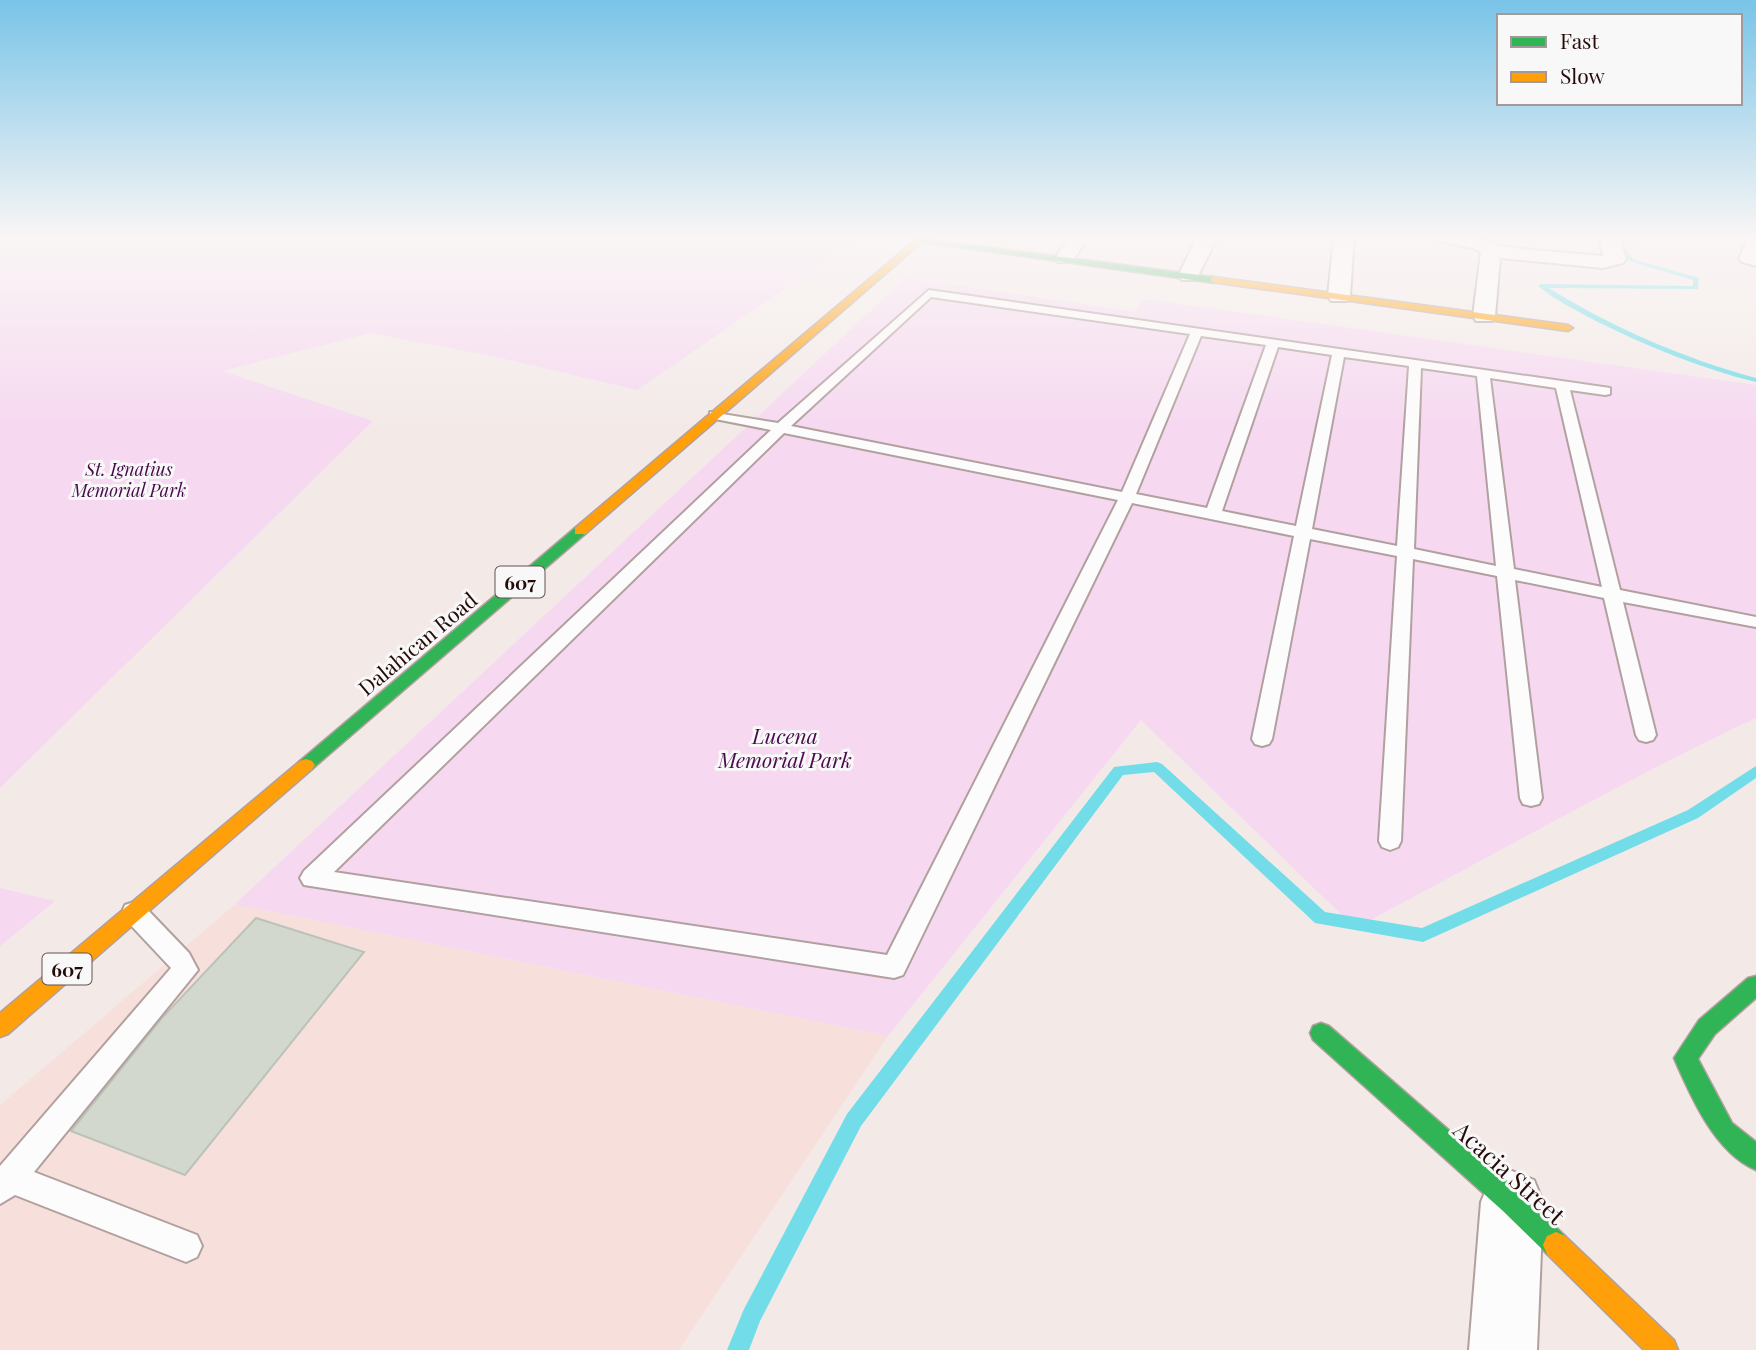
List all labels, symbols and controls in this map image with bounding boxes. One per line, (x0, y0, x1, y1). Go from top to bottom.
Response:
legend (1497, 14, 1742, 105)
text: Fast (1560, 26, 1599, 54)
text: Slow (1560, 61, 1605, 89)
park label: St. Ignatius Memorial Park (71, 457, 186, 502)
road number: 607 (496, 566, 544, 597)
street label: Dalahican Road (352, 585, 482, 701)
park label: Lucena Memorial Park (717, 721, 852, 773)
road number: 607 (42, 953, 92, 984)
street label: Acacia Street (1447, 1113, 1573, 1231)

